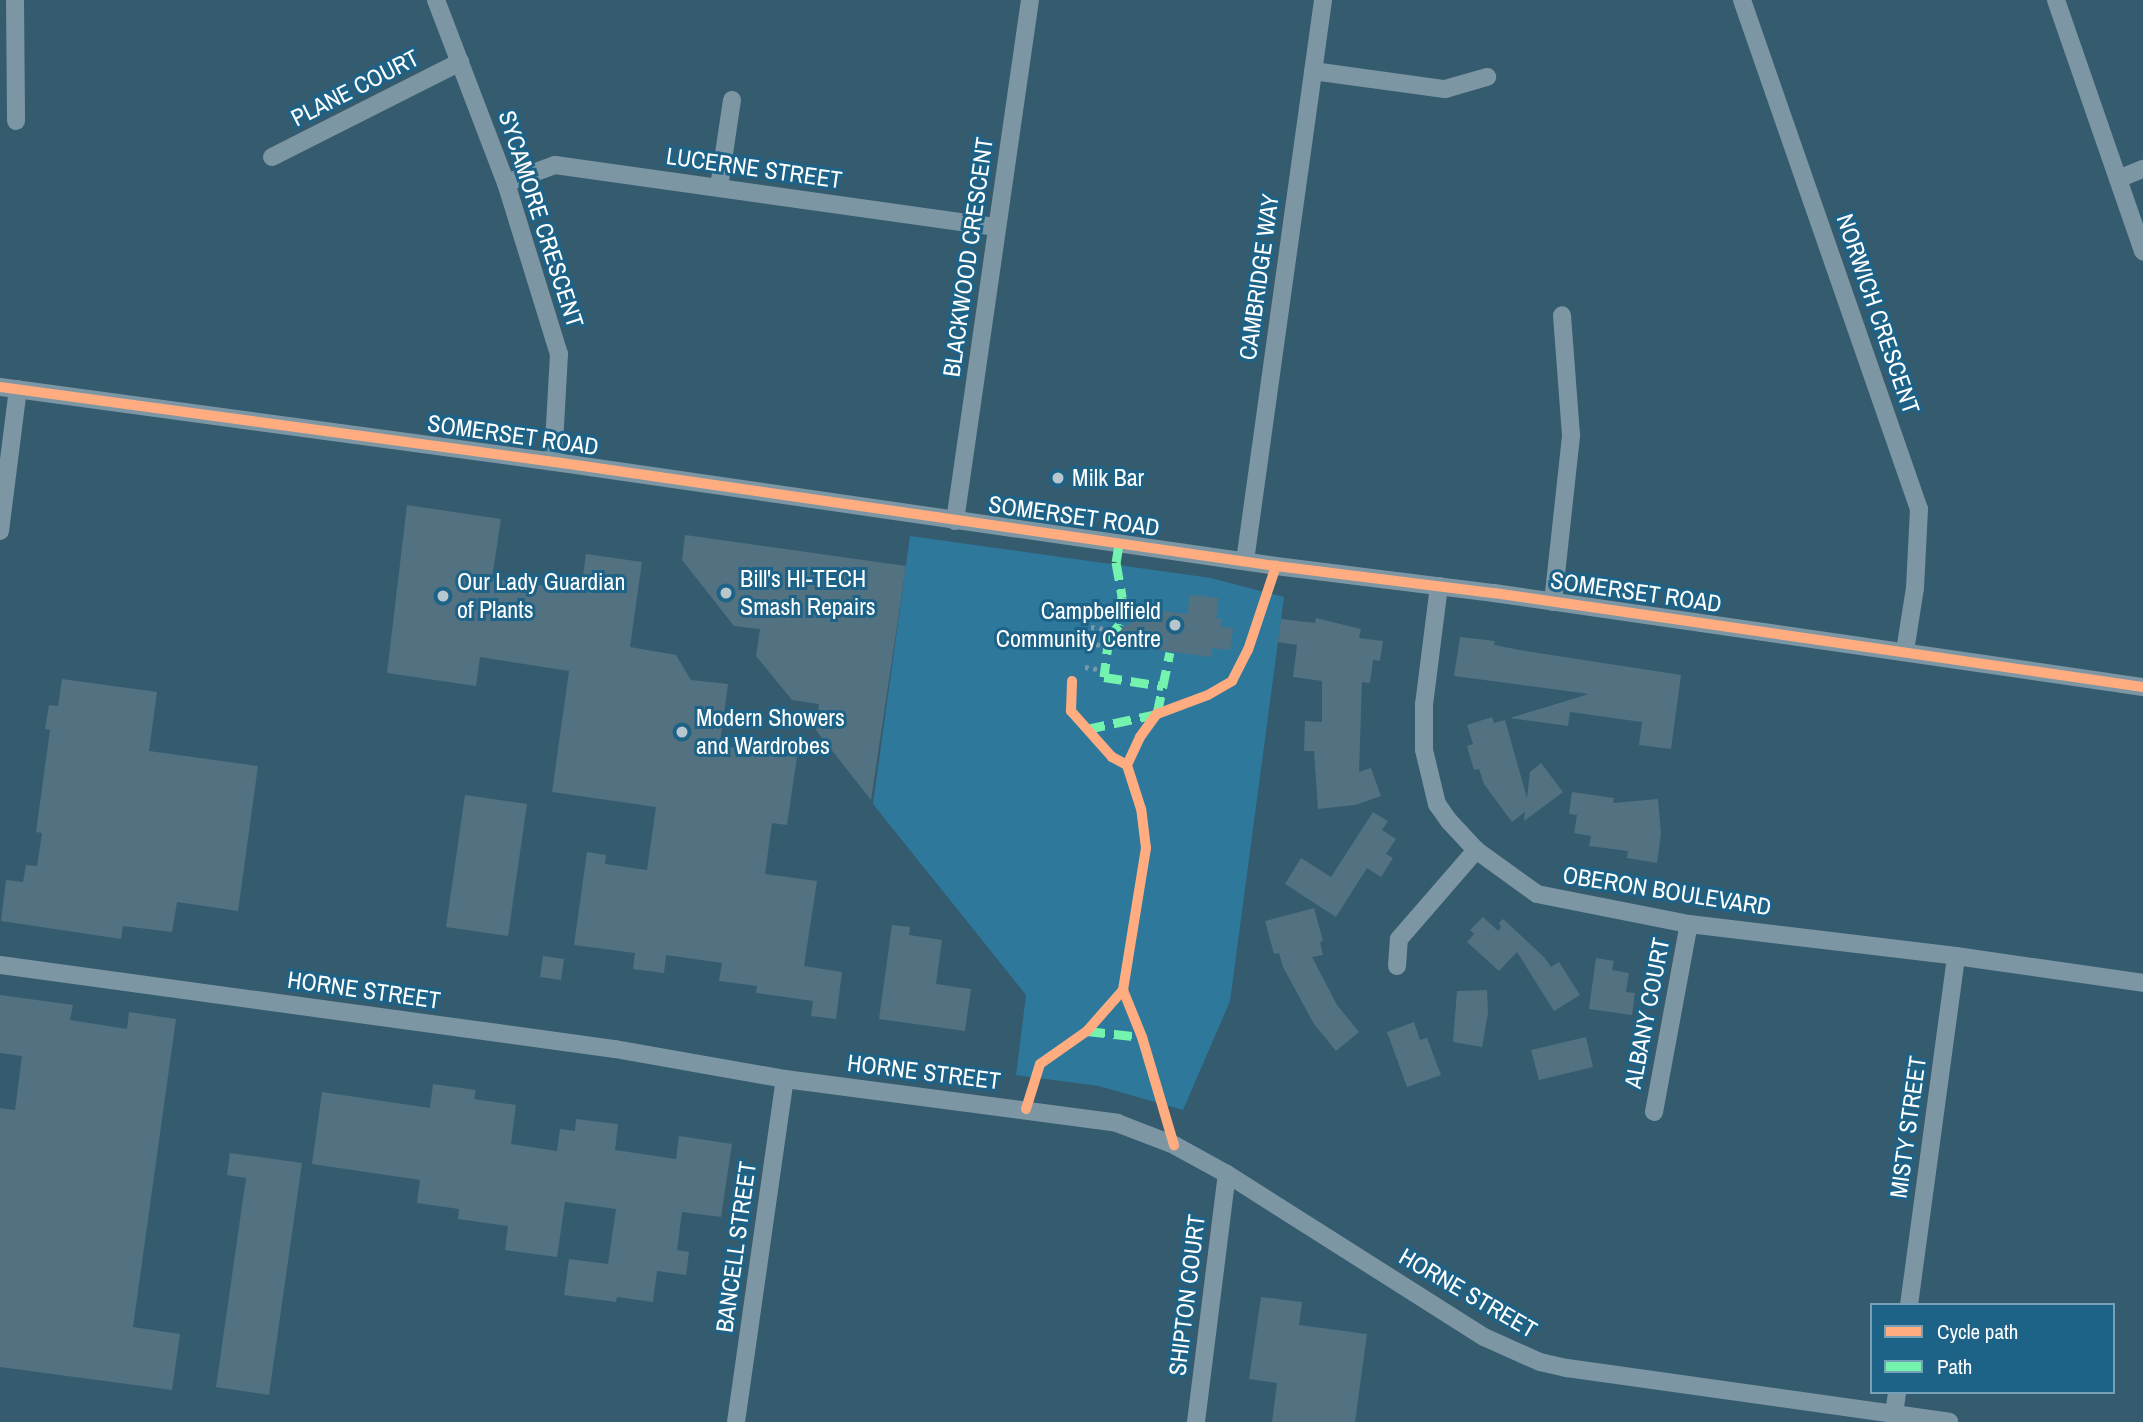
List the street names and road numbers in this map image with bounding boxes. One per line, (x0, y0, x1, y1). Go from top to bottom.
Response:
street label: PLANE COURT (286, 43, 424, 133)
street label: SYCAMORE CRESCENT (492, 107, 590, 331)
street label: BLACKWOOD CRESCENT (937, 135, 999, 379)
street label: LUCERNE STREET (664, 141, 844, 195)
street label: CAMBRIDGE WAY (1233, 192, 1285, 362)
street label: NORWICH CRESCENT (1830, 210, 1926, 418)
street label: SOMERSET ROAD (425, 409, 601, 461)
street label: SOMERSET ROAD (986, 490, 1162, 542)
street label: SOMERSET ROAD (1548, 566, 1724, 618)
street label: OBERON BOULEVARD (1561, 860, 1773, 922)
street label: ALBANY COURT (1618, 935, 1676, 1091)
street label: HORNE STREET (286, 965, 442, 1015)
street label: HORNE STREET (846, 1048, 1002, 1096)
street label: MISTY STREET (1884, 1054, 1932, 1200)
street label: BANCELL STREET (710, 1159, 762, 1335)
street label: SHIPTON COURT (1163, 1213, 1211, 1377)
street label: HORNE STREET (1394, 1242, 1542, 1344)

